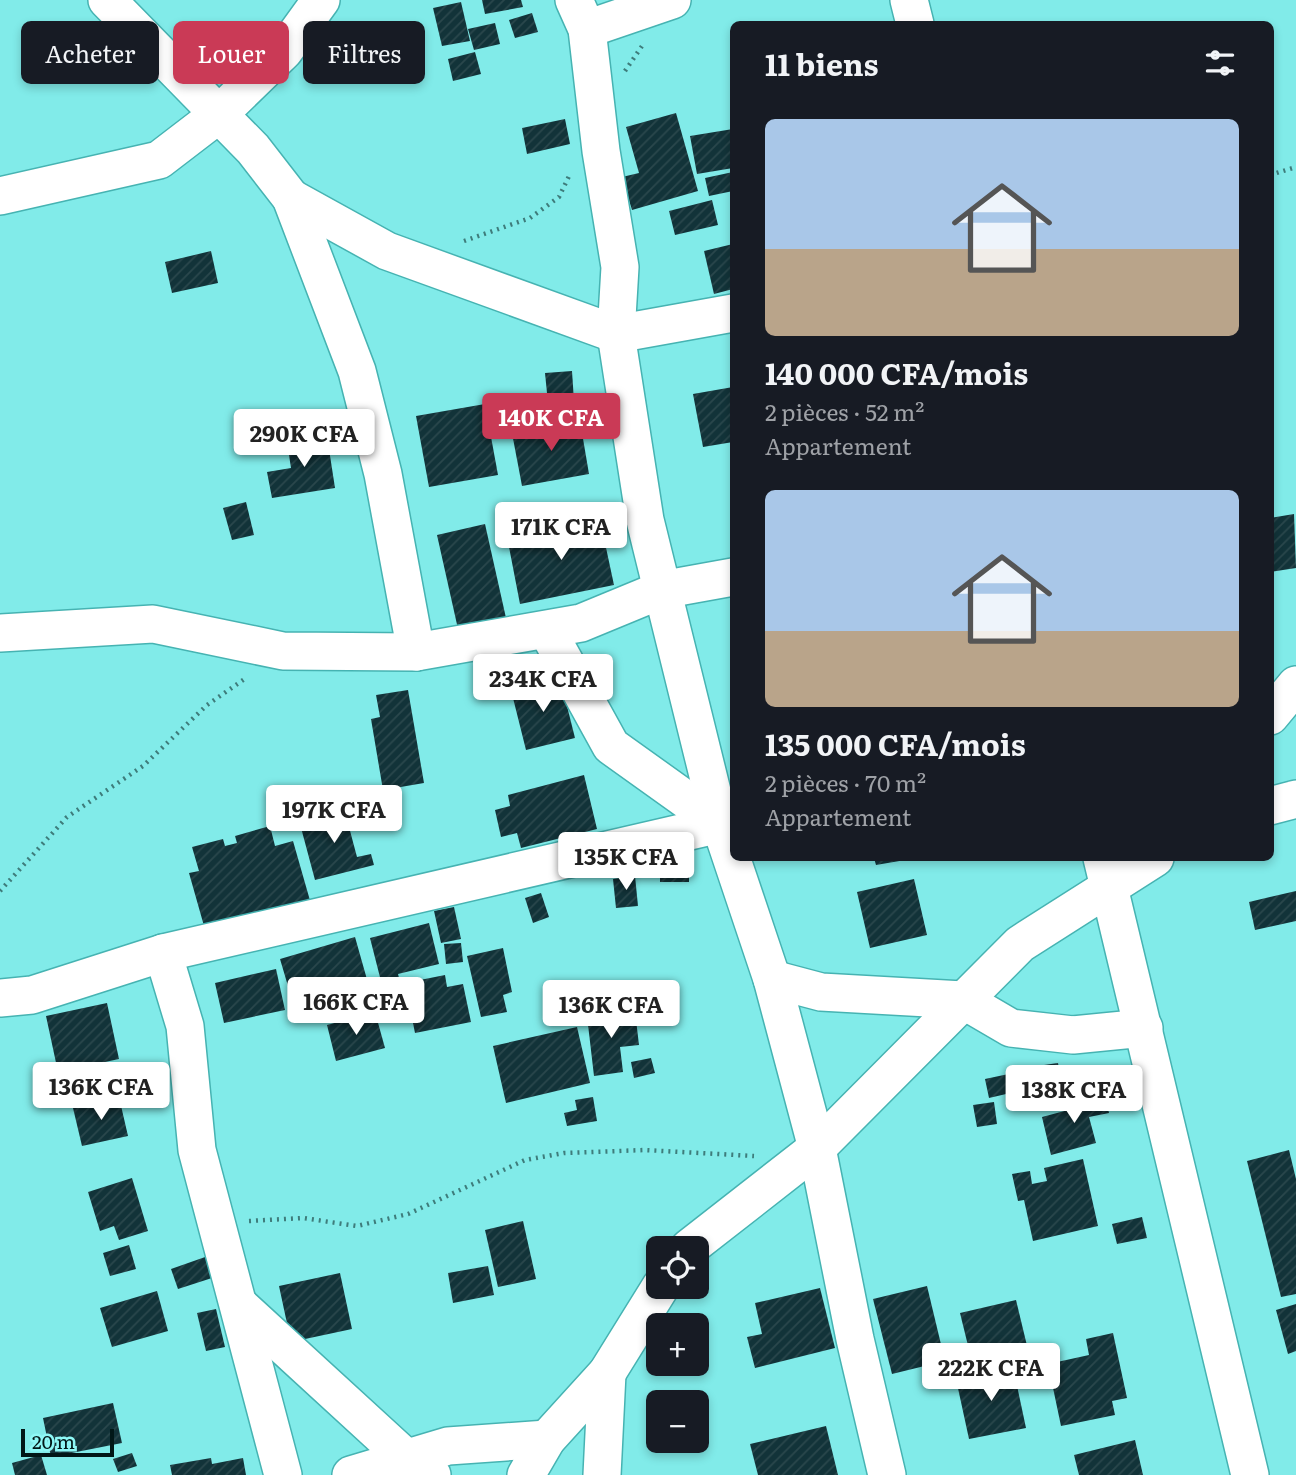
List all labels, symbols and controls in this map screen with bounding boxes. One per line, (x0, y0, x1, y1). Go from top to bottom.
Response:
chip: Acheter (21, 21, 159, 84)
chip: Louer (173, 21, 289, 84)
chip: Filtres (303, 21, 425, 84)
text: 11 biens (765, 41, 878, 85)
icon: filters (1201, 44, 1239, 82)
icon: home (939, 165, 1065, 291)
text: 140 000 CFA/mois (765, 350, 1028, 394)
pin: 140K CFA (479, 393, 623, 453)
text: 2 pièces · 52 m² (765, 394, 924, 428)
text: 140K CFA (498, 399, 604, 433)
pin: 290K CFA (232, 410, 376, 469)
text: 290K CFA (250, 415, 358, 449)
text: Appartement (765, 428, 911, 462)
pin: 171K CFA (489, 503, 633, 562)
text: 171K CFA (511, 508, 611, 542)
icon: home (939, 536, 1065, 662)
pin: 234K CFA (471, 654, 615, 714)
text: 234K CFA (489, 660, 597, 694)
text: 135 000 CFA/mois (765, 721, 1026, 765)
text: 2 pièces · 70 m² (765, 765, 926, 799)
pin: 197K CFA (262, 786, 406, 845)
text: 197K CFA (282, 791, 386, 825)
text: Appartement (765, 799, 911, 833)
pin: 135K CFA (554, 832, 698, 892)
text: 135K CFA (574, 838, 678, 872)
pin: 166K CFA (284, 978, 428, 1037)
pin: 136K CFA (539, 981, 683, 1040)
text: 166K CFA (303, 983, 409, 1017)
text: 136K CFA (559, 986, 663, 1020)
pin: 136K CFA (29, 1062, 173, 1122)
pin: 138K CFA (1002, 1066, 1146, 1125)
text: 136K CFA (49, 1068, 153, 1102)
text: 138K CFA (1022, 1071, 1126, 1105)
map controls (646, 1236, 709, 1453)
button: locate (646, 1236, 709, 1299)
button: + (646, 1313, 709, 1376)
pin: 222K CFA (919, 1344, 1063, 1403)
text: 222K CFA (938, 1349, 1044, 1383)
button: − (646, 1390, 709, 1453)
scale bar (21, 1426, 114, 1458)
text: 20 m (32, 1427, 75, 1455)

